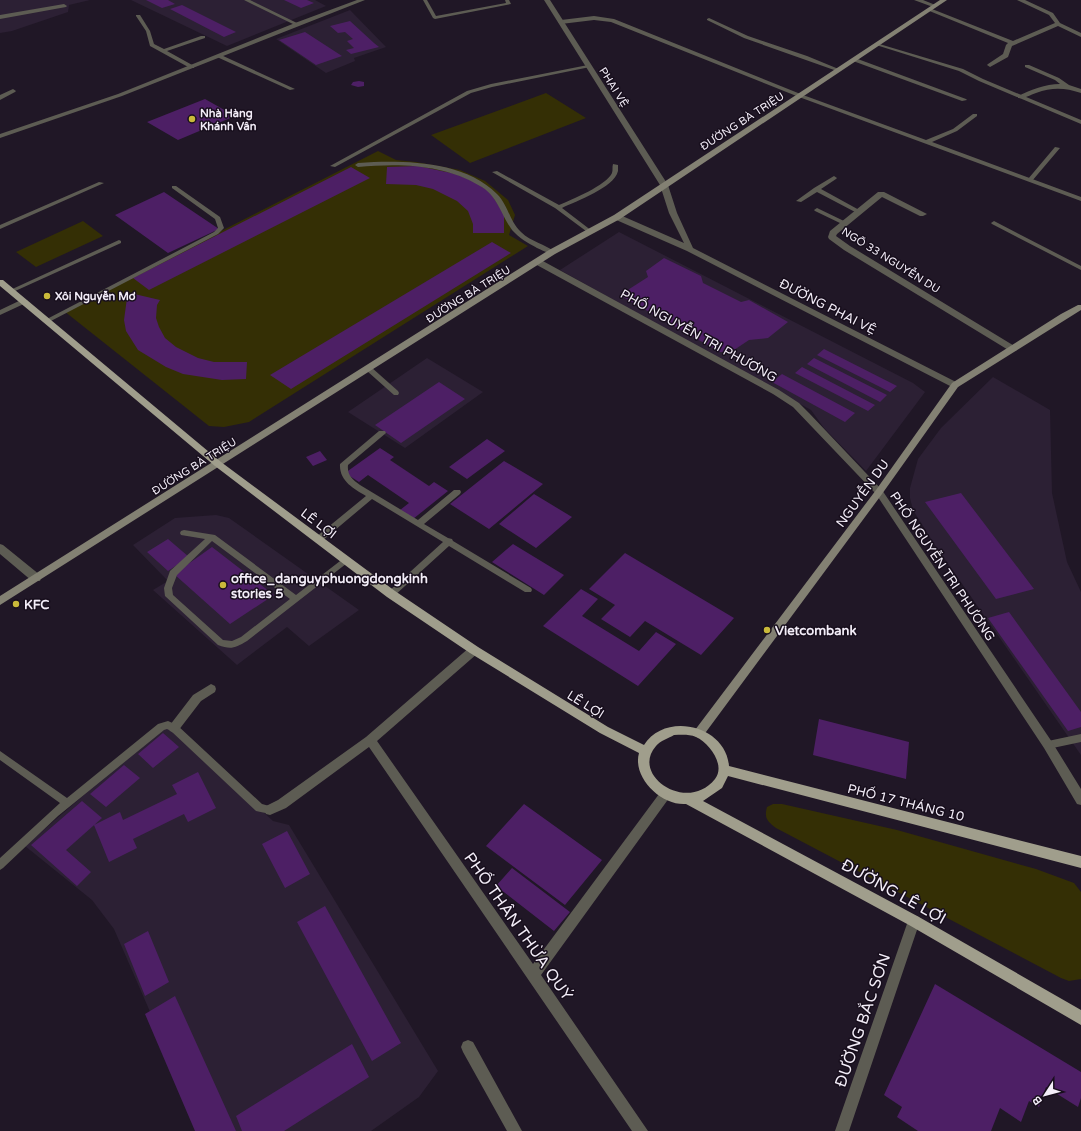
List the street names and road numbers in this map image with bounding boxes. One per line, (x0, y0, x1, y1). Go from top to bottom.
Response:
street label: PHAI VỆ (596, 65, 631, 110)
street label: ĐƯỜNG BÀ TRIỆU (697, 89, 787, 153)
street label: NGÕ 33 NGUYỄN DU (839, 224, 943, 296)
street label: ĐƯỜNG BÀ TRIỆU (423, 262, 513, 326)
street label: ĐƯỜNG PHAI VỆ (776, 276, 879, 338)
street label: PHỐ NGUYỄN TRI PHƯƠNG (617, 285, 780, 386)
street label: ĐƯỜNG BÀ TRIỆU (149, 434, 239, 498)
street label: NGUYỄN DU (832, 456, 893, 531)
street label: PHỐ NGUYỄN TRI PHƯƠNG (886, 488, 999, 644)
street label: LÊ LỢI (297, 505, 340, 542)
street label: LÊ LỢI (564, 687, 607, 722)
street label: PHỐ 17 THÁNG 10 (846, 780, 966, 825)
street label: PHỐ THÂN THỪA QUÝ (459, 849, 577, 1004)
street label: ĐƯỜNG LÊ LỢI (838, 855, 949, 929)
street label: ĐƯỜNG BẮC SƠN (831, 951, 895, 1090)

